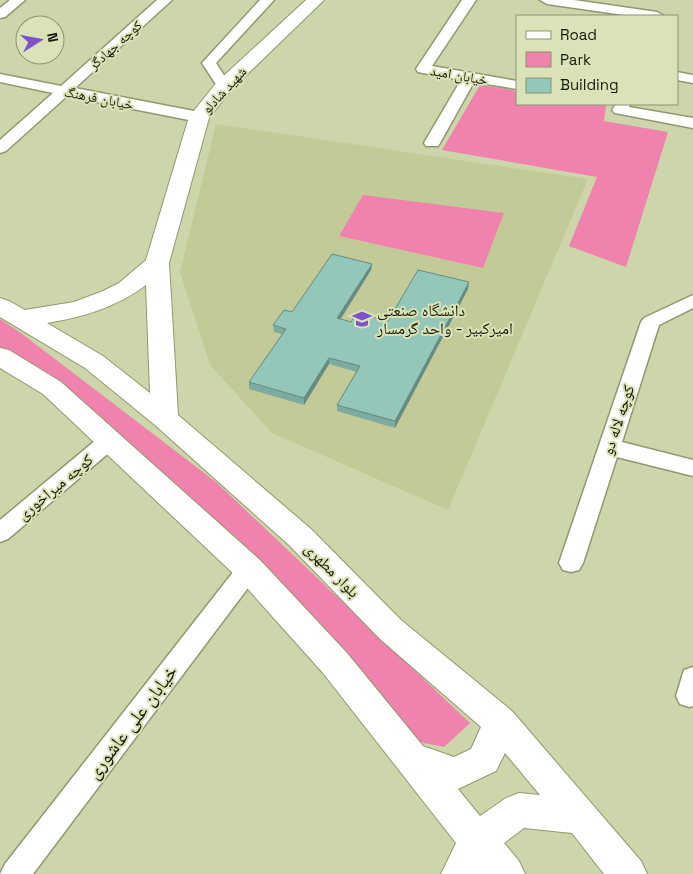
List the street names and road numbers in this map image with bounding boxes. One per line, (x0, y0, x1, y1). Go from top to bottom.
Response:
street label: کوچه جهادگر (84, 16, 146, 75)
street label: خیابان امید (429, 61, 489, 89)
street label: شهید شادلو (198, 63, 250, 117)
street label: خیابان فرهنگ (63, 82, 135, 114)
street label: کوچه لاله دو (597, 382, 639, 458)
street label: کوچه میراخوری (13, 449, 98, 525)
street label: بلوار مطهری (300, 538, 364, 602)
street label: خیابان علی عاشوری (81, 660, 183, 784)

